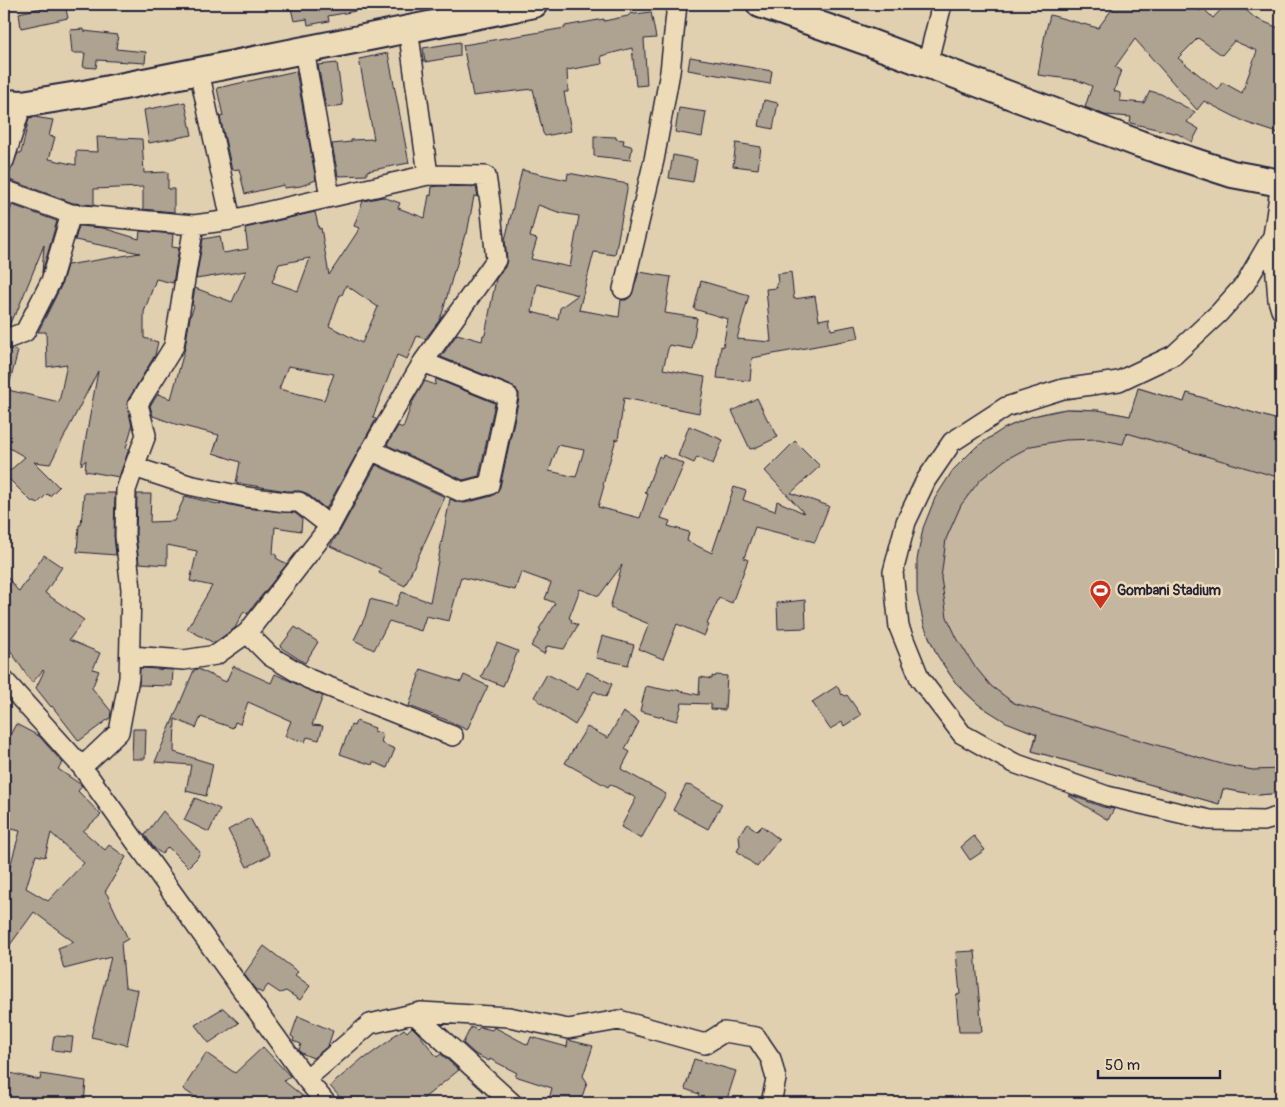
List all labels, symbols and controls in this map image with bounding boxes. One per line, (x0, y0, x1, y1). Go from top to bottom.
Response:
sports icon: Gombani Stadium (1089, 578, 1113, 609)
place label: Gombani Stadium (1117, 582, 1222, 599)
scale bar (1098, 1047, 1220, 1079)
text: 50 m (1105, 1056, 1140, 1075)

